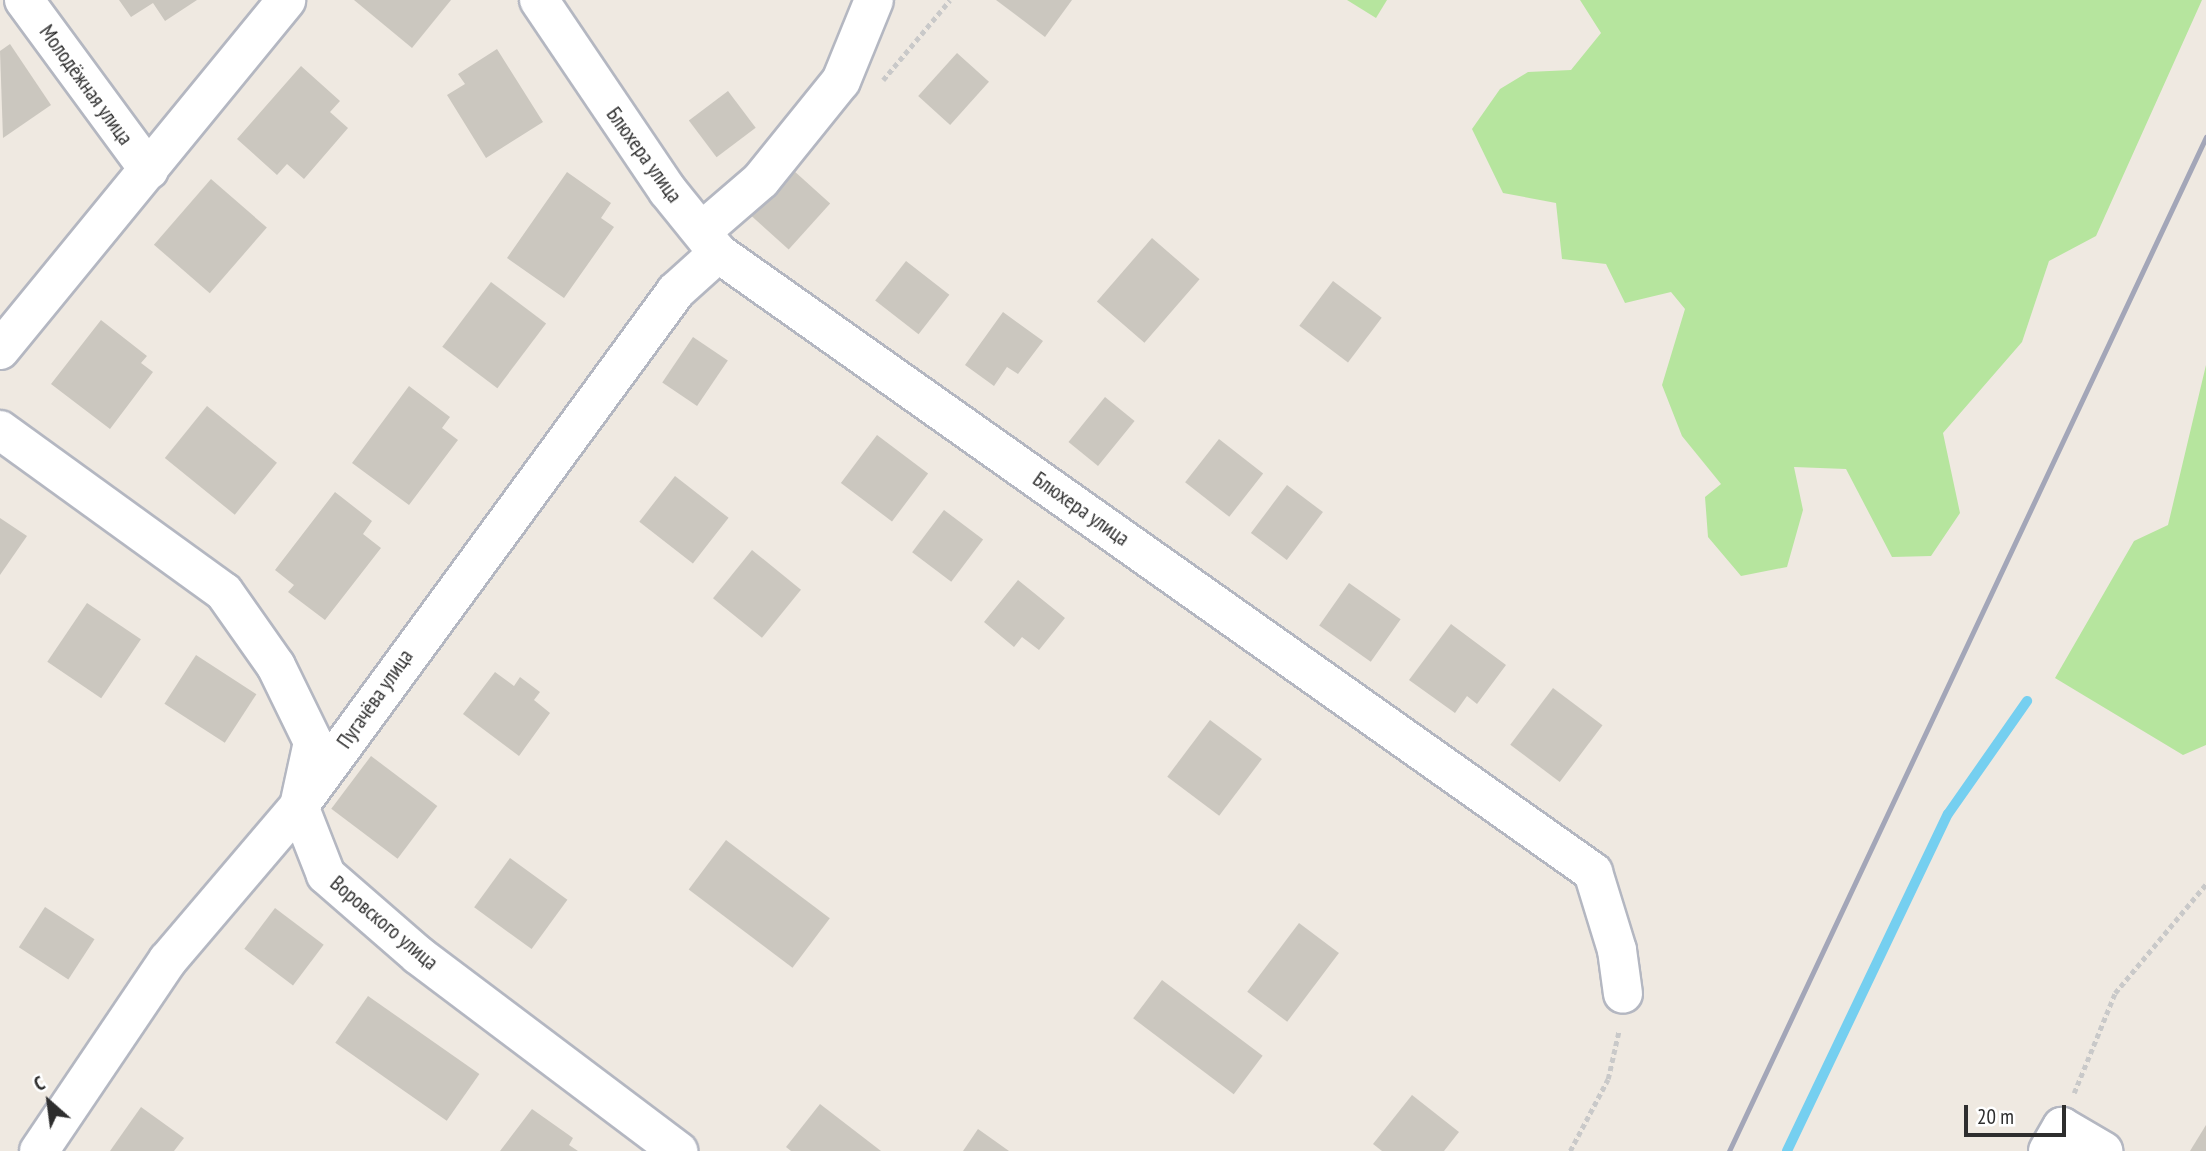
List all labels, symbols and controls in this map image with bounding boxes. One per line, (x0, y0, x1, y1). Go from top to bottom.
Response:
street label: Молодёжная улица (34, 20, 138, 150)
street label: Блюхера улица (601, 102, 687, 208)
street label: Блюхера улица (1028, 467, 1134, 551)
street label: Пугачёва улица (332, 645, 418, 753)
street label: Воровского улица (325, 871, 443, 975)
north arrow (14, 1067, 84, 1137)
text: С (30, 1071, 49, 1096)
scale bar (1968, 1092, 2070, 1136)
text: 20 m (1977, 1103, 2014, 1130)

